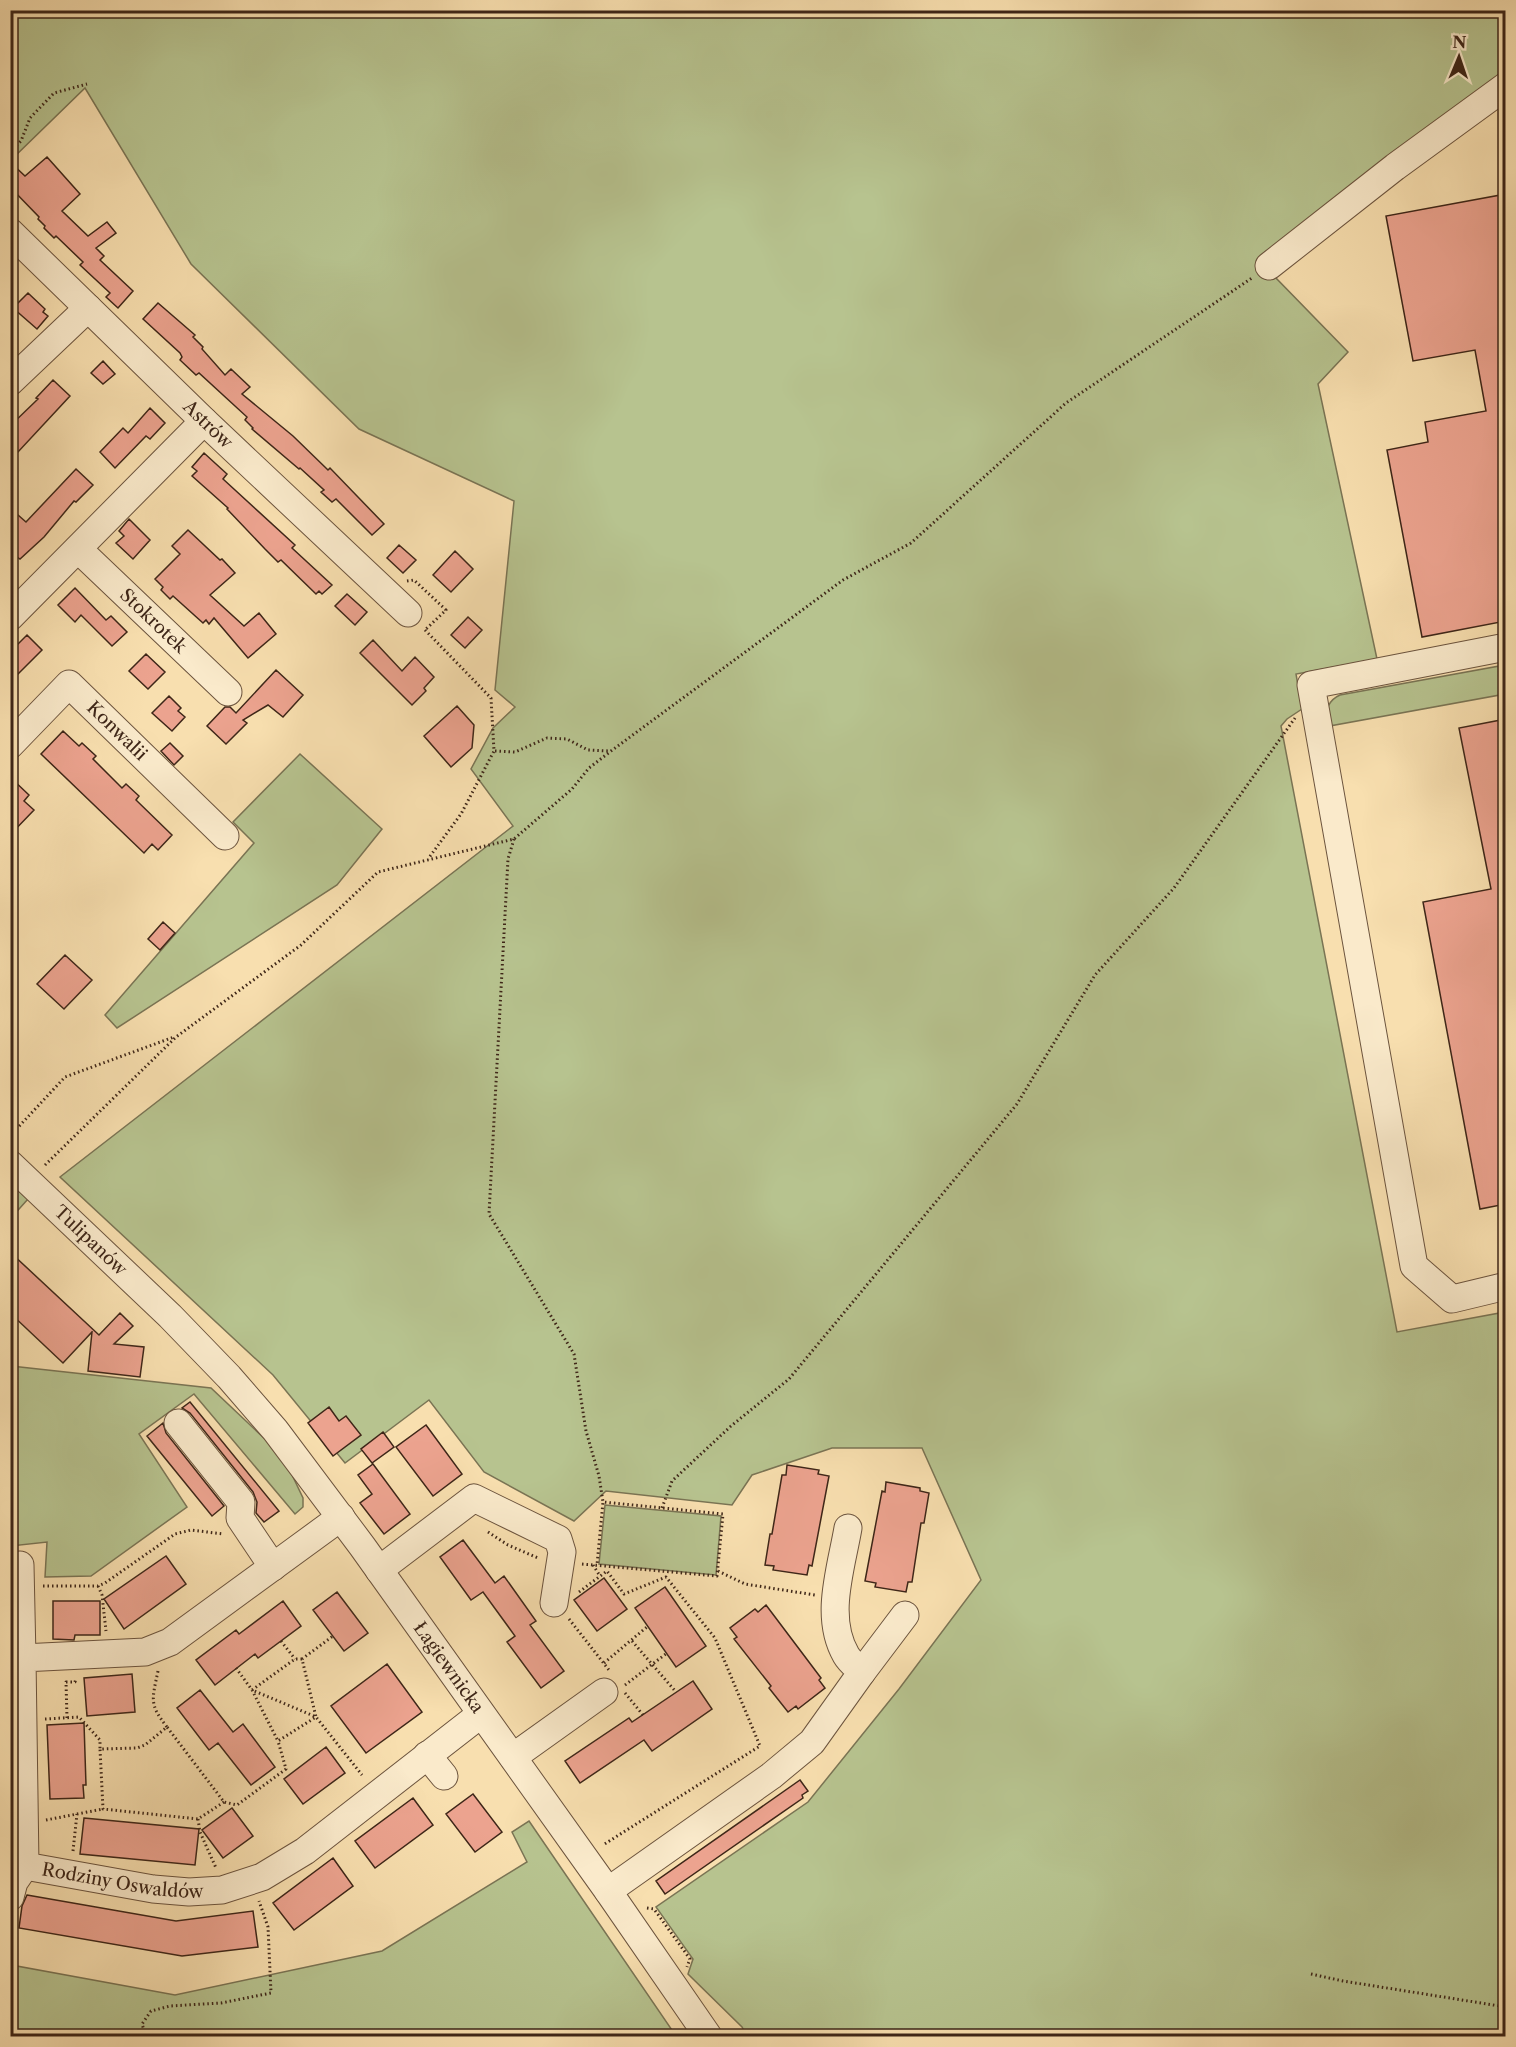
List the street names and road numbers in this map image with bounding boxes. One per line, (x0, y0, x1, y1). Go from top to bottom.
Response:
street label: Astrów (178, 395, 238, 454)
street label: Stokrotek (115, 584, 192, 659)
street label: Konwalii (82, 697, 152, 765)
street label: Tulipanów (50, 1201, 132, 1281)
street label: Łagiewnicka (409, 1618, 489, 1718)
street label: Rodziny Oswaldów (40, 1858, 205, 1903)

